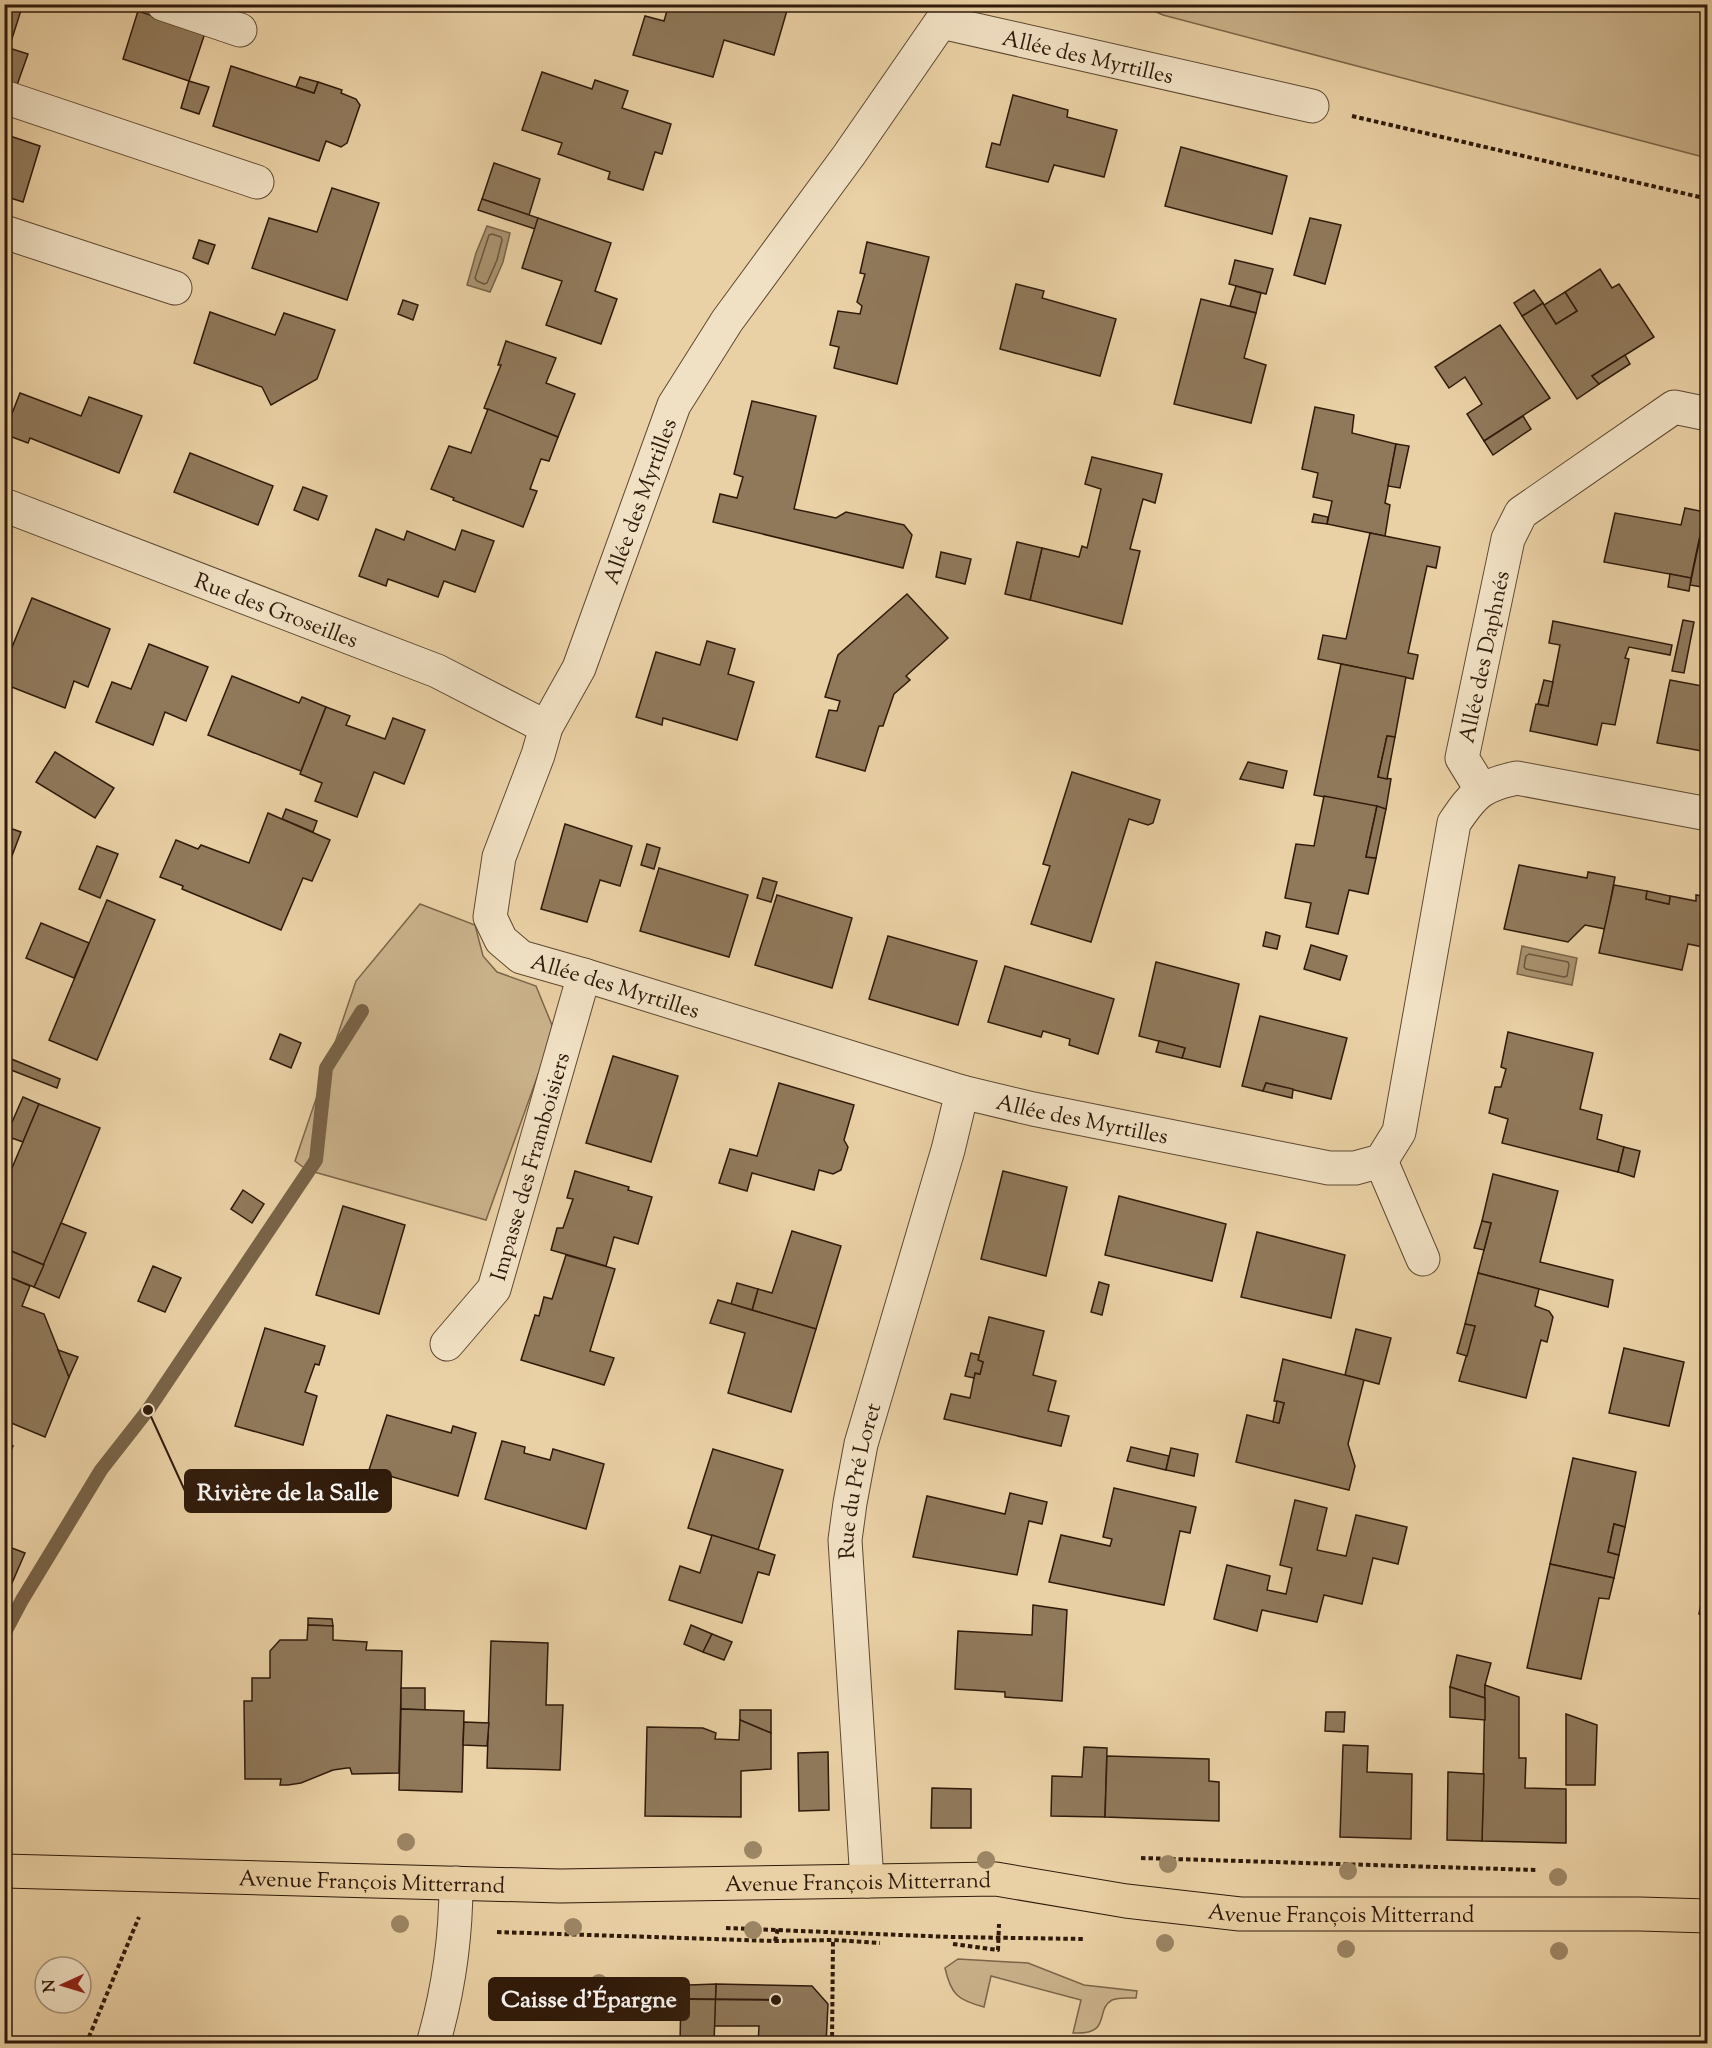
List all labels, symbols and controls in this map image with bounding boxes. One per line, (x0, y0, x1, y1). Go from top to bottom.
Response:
street label: Allée des Myrtilles (999, 24, 1176, 94)
street label: Allée des Myrtilles (597, 414, 687, 590)
street label: Rue des Groseilles (189, 566, 362, 658)
street label: Allée des Daphnés (1453, 568, 1520, 746)
street label: Allée des Myrtilles (527, 948, 703, 1029)
street label: Impasse des Framboisiers (484, 1049, 580, 1285)
street label: Allée des Myrtilles (993, 1088, 1171, 1155)
street label: Rue du Pré Loret (832, 1399, 891, 1560)
callout: Rivière de la Salle (185, 1470, 391, 1512)
text: Rivière de la Salle (197, 1477, 379, 1511)
street label: Avenue François Mitterrand (238, 1864, 505, 1904)
street label: Avenue François Mitterrand (724, 1866, 991, 1902)
street label: Avenue François Mitterrand (1206, 1897, 1474, 1933)
north arrow (33, 1955, 93, 2015)
text: N (39, 1978, 62, 1993)
callout: Caisse d'Épargne (489, 1978, 689, 2020)
text: Caisse d'Épargne (501, 1984, 677, 2018)

